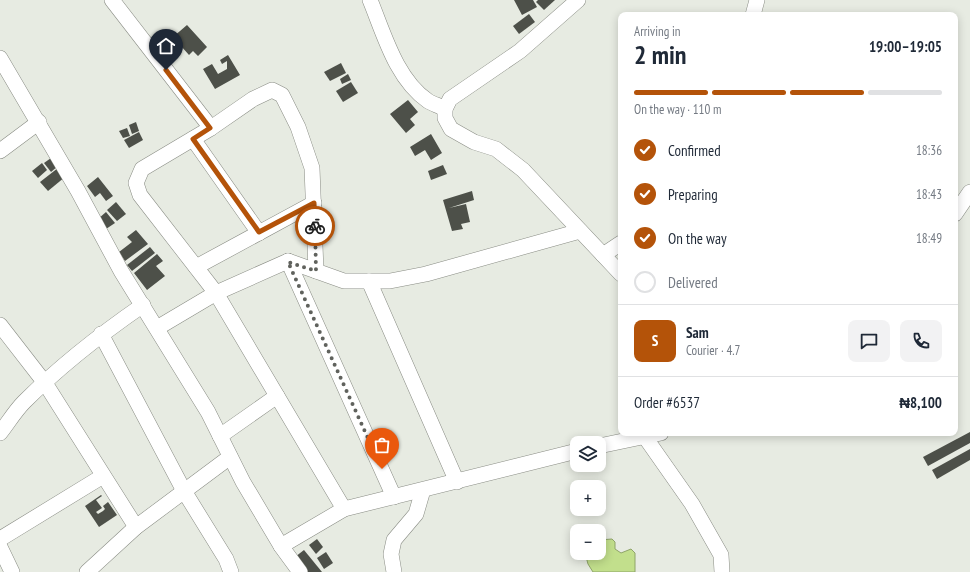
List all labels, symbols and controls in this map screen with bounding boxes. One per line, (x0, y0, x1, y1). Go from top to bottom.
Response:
text: Arriving in (634, 23, 681, 40)
pin (149, 29, 183, 70)
icon: home (155, 35, 177, 57)
text: 19:00–19:05 (869, 37, 942, 56)
text: 2 min (634, 38, 687, 71)
text: On the way · 110 m (634, 101, 721, 118)
icon: check (634, 139, 656, 161)
text: Confirmed (668, 141, 721, 160)
text: 18:36 (916, 142, 942, 159)
icon: check (634, 183, 656, 205)
text: Preparing (668, 185, 718, 204)
text: 18:43 (916, 186, 942, 203)
courier (295, 206, 335, 246)
icon: bike (304, 215, 326, 237)
icon: check (634, 227, 656, 249)
text: On the way (668, 229, 727, 248)
text: 18:49 (916, 230, 942, 247)
text: Delivered (668, 273, 718, 292)
button: chat (848, 320, 890, 362)
button: phone (900, 320, 942, 362)
text: Sam (686, 323, 709, 342)
text: S (652, 331, 658, 350)
text: Courier · 4.7 (686, 342, 740, 359)
text: Order #6537 (634, 393, 700, 412)
text: ₦8,100 (899, 393, 942, 412)
pin (365, 428, 399, 469)
icon: bag (371, 434, 393, 456)
map controls (570, 436, 606, 560)
button: layers (570, 436, 606, 472)
button: + (570, 480, 606, 516)
button: − (570, 524, 606, 560)

